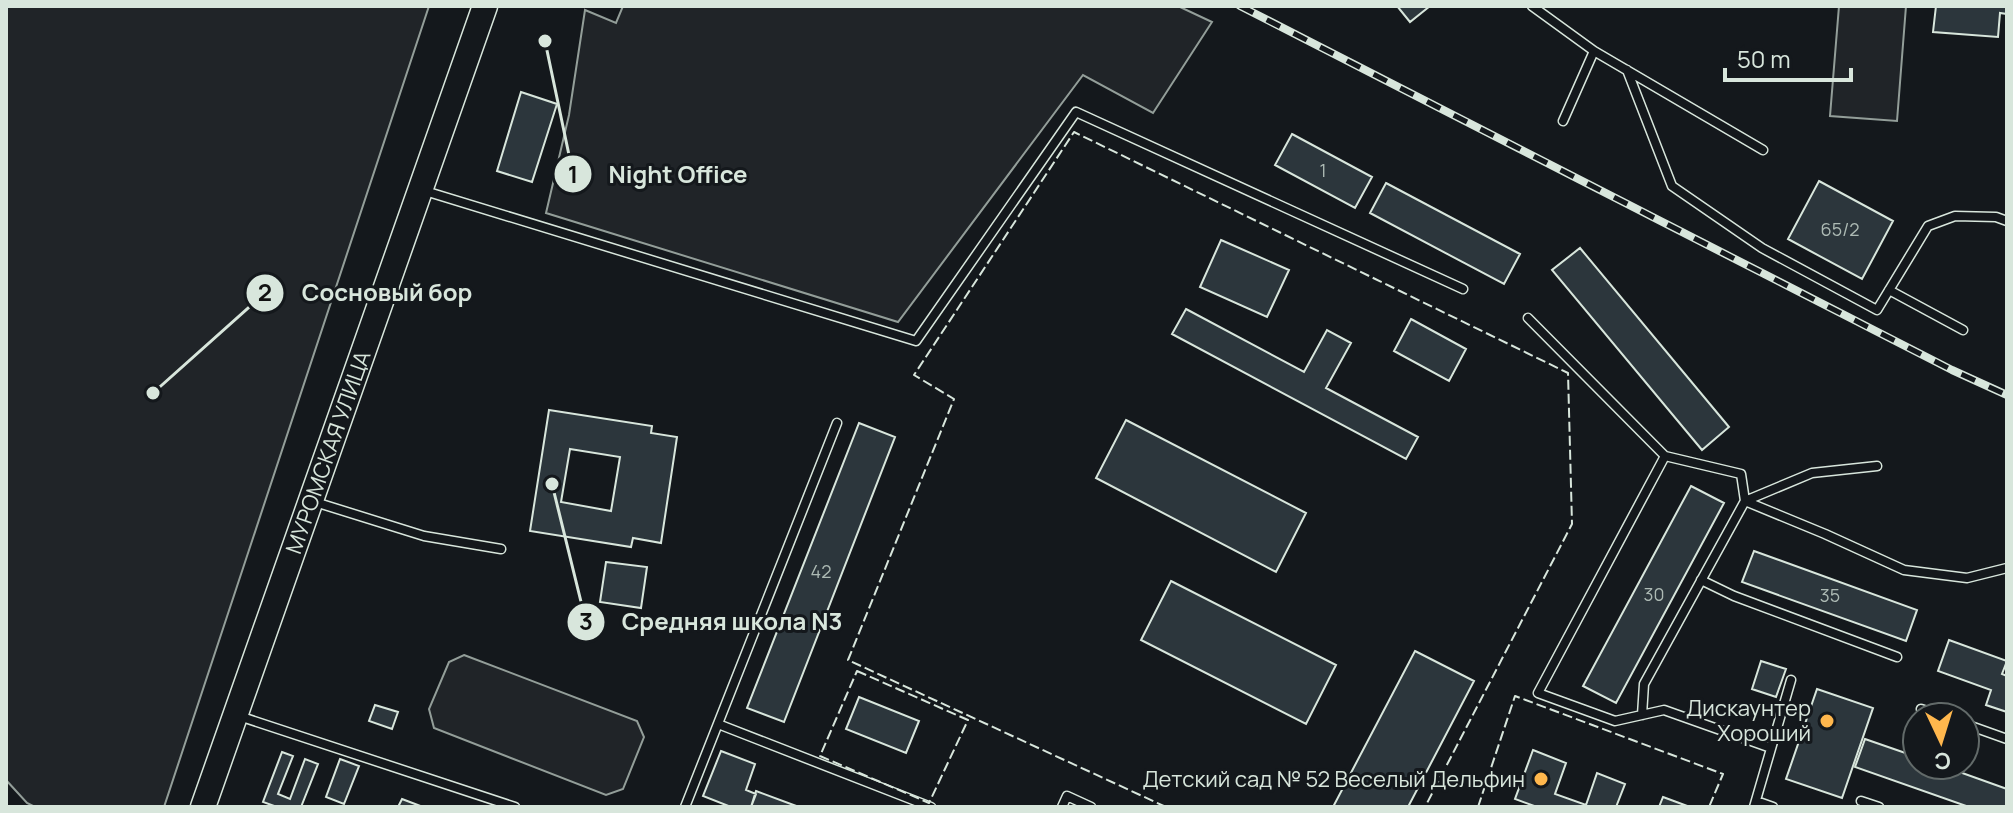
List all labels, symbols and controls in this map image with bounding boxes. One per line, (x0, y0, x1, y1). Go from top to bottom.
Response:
scale bar (1725, 32, 1851, 82)
text: 50 m (1737, 42, 1791, 75)
callout: Night Office (553, 150, 764, 198)
text: 1 (568, 157, 578, 190)
text: Night Office (608, 157, 748, 190)
house number: 1 (1319, 158, 1327, 182)
house number: 65/2 (1821, 217, 1859, 241)
callout: Сосновый бор (245, 269, 488, 317)
text: 2 (258, 275, 272, 308)
text: Сосновый бор (302, 275, 472, 308)
street label: МУРОМСКАЯ УЛИЦА (278, 347, 377, 558)
house number: 42 (811, 559, 831, 583)
house number: 30 (1644, 582, 1664, 606)
house number: 35 (1820, 583, 1840, 607)
callout: Средняя школа N3 (566, 598, 859, 646)
text: 3 (579, 604, 593, 637)
text: Средняя школа N3 (622, 604, 842, 637)
place label: Дискаунтер Хороший (1686, 693, 1811, 748)
north arrow (1901, 701, 1981, 781)
marker: Дискаунтер Хороший (1818, 712, 1836, 730)
text: С (1933, 745, 1952, 776)
place label: Детский сад № 52 Веселый Дельфин (1142, 764, 1525, 794)
marker: Детский сад № 52 Веселый Дельфин (1532, 770, 1550, 788)

